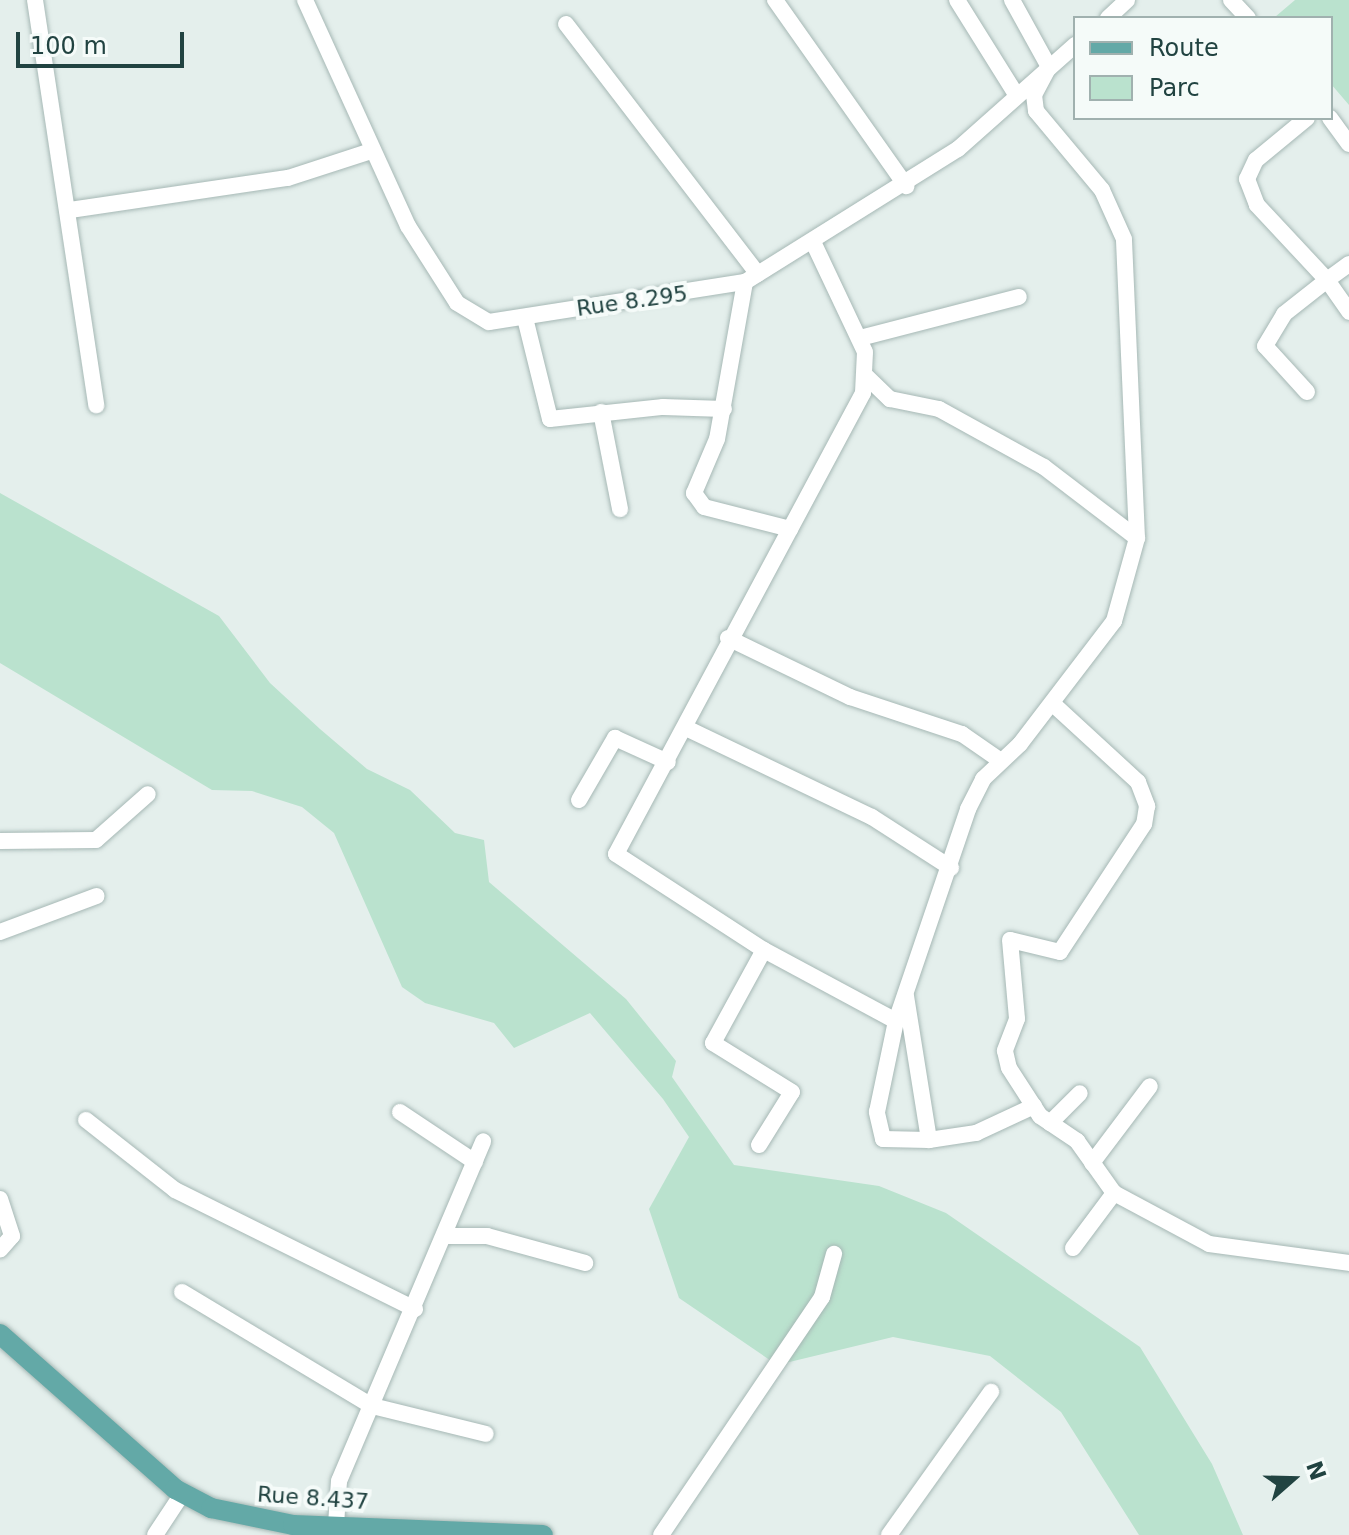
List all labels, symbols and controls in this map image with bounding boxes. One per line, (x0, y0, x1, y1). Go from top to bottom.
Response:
scale bar (20, 16, 188, 66)
legend (1073, 16, 1333, 120)
text: 100 m (30, 32, 107, 60)
text: Route (1149, 34, 1219, 62)
text: Parc (1149, 74, 1200, 102)
street label: Rue 8.295 (575, 280, 689, 322)
north arrow (1253, 1439, 1333, 1519)
text: N (1301, 1458, 1331, 1484)
street label: Rue 8.437 (256, 1481, 370, 1515)

